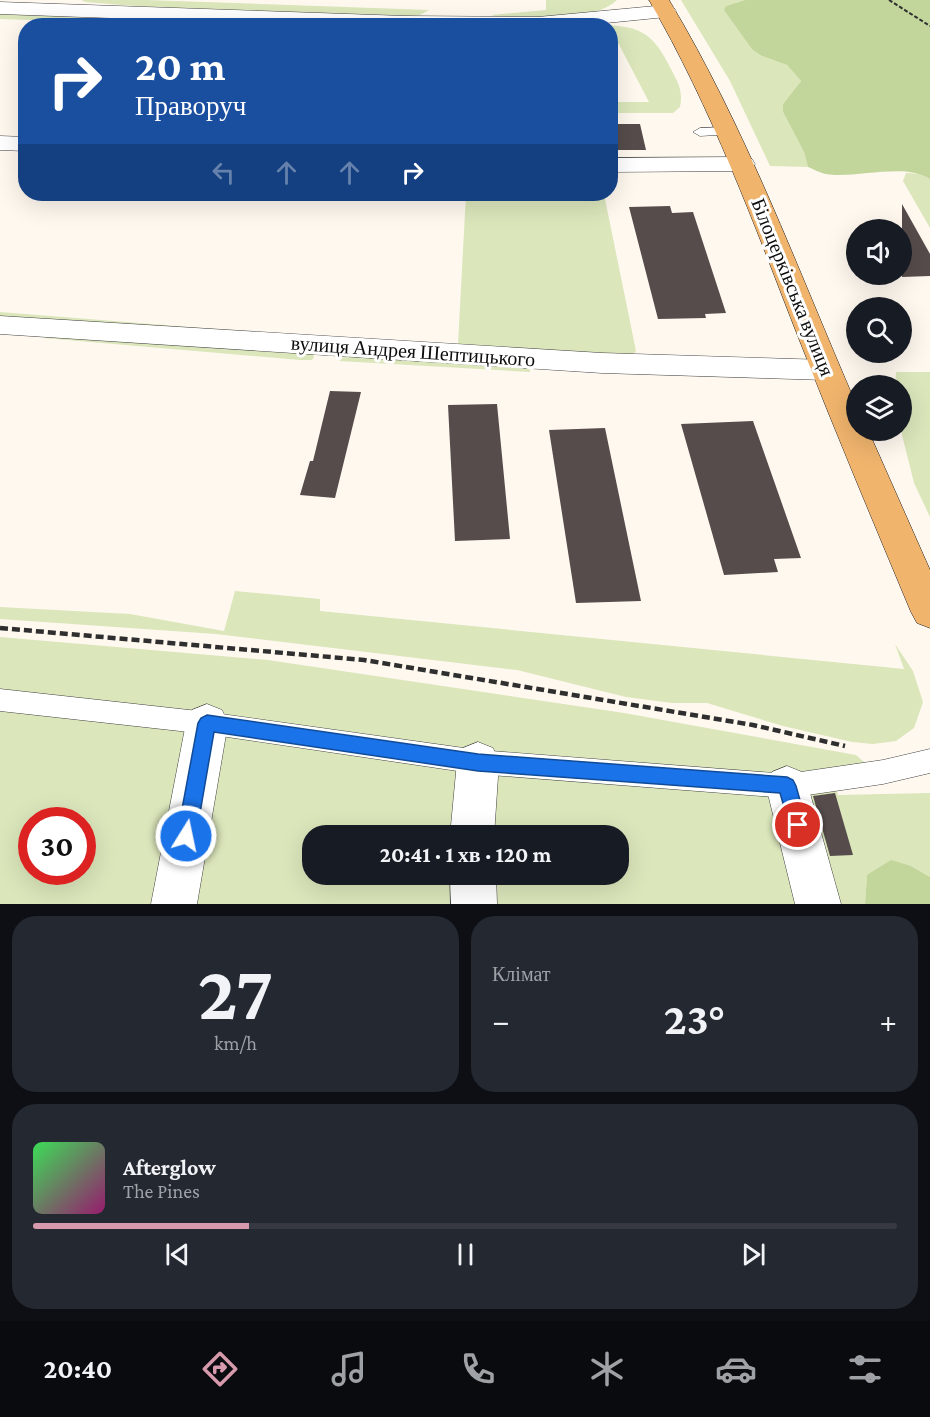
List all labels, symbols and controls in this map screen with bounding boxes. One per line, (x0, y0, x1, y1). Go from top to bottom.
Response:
icon: right (36, 42, 114, 120)
text: 20 m (135, 42, 226, 89)
text: Праворуч (135, 91, 246, 121)
icon: left (207, 156, 240, 189)
icon: ahead (270, 156, 303, 189)
icon: ahead (333, 156, 366, 189)
icon: right (396, 156, 429, 189)
street label: Білоцерківська вулиця (746, 195, 839, 379)
map controls (846, 219, 912, 441)
button: sound (846, 219, 912, 285)
button: search (846, 297, 912, 363)
street label: вулиця Андрея Шептицького (290, 331, 536, 372)
button: layers (846, 375, 912, 441)
pin (772, 799, 823, 850)
position arrow (154, 804, 218, 868)
speed limit sign: 30 (18, 807, 96, 885)
icon: arrive (781, 808, 814, 841)
text: 20:41 · 1 хв · 120 m (380, 842, 551, 867)
text: 27 (198, 949, 273, 1036)
text: Клімат (492, 963, 551, 985)
text: 23° (664, 994, 725, 1044)
text: − (492, 1002, 509, 1039)
text: + (880, 1002, 897, 1039)
text: km/h (214, 1032, 257, 1054)
text: Afterglow (123, 1155, 216, 1180)
text: The Pines (123, 1180, 200, 1202)
icon: previous (161, 1238, 194, 1271)
icon: pause (449, 1238, 482, 1271)
icon: next (737, 1238, 770, 1271)
icon: directions (199, 1348, 241, 1390)
icon: music (328, 1348, 370, 1390)
icon: phone (457, 1348, 499, 1390)
icon: climate (586, 1348, 628, 1390)
icon: car (715, 1348, 757, 1390)
icon: filters (844, 1348, 886, 1390)
text: 20:40 (44, 1354, 112, 1384)

